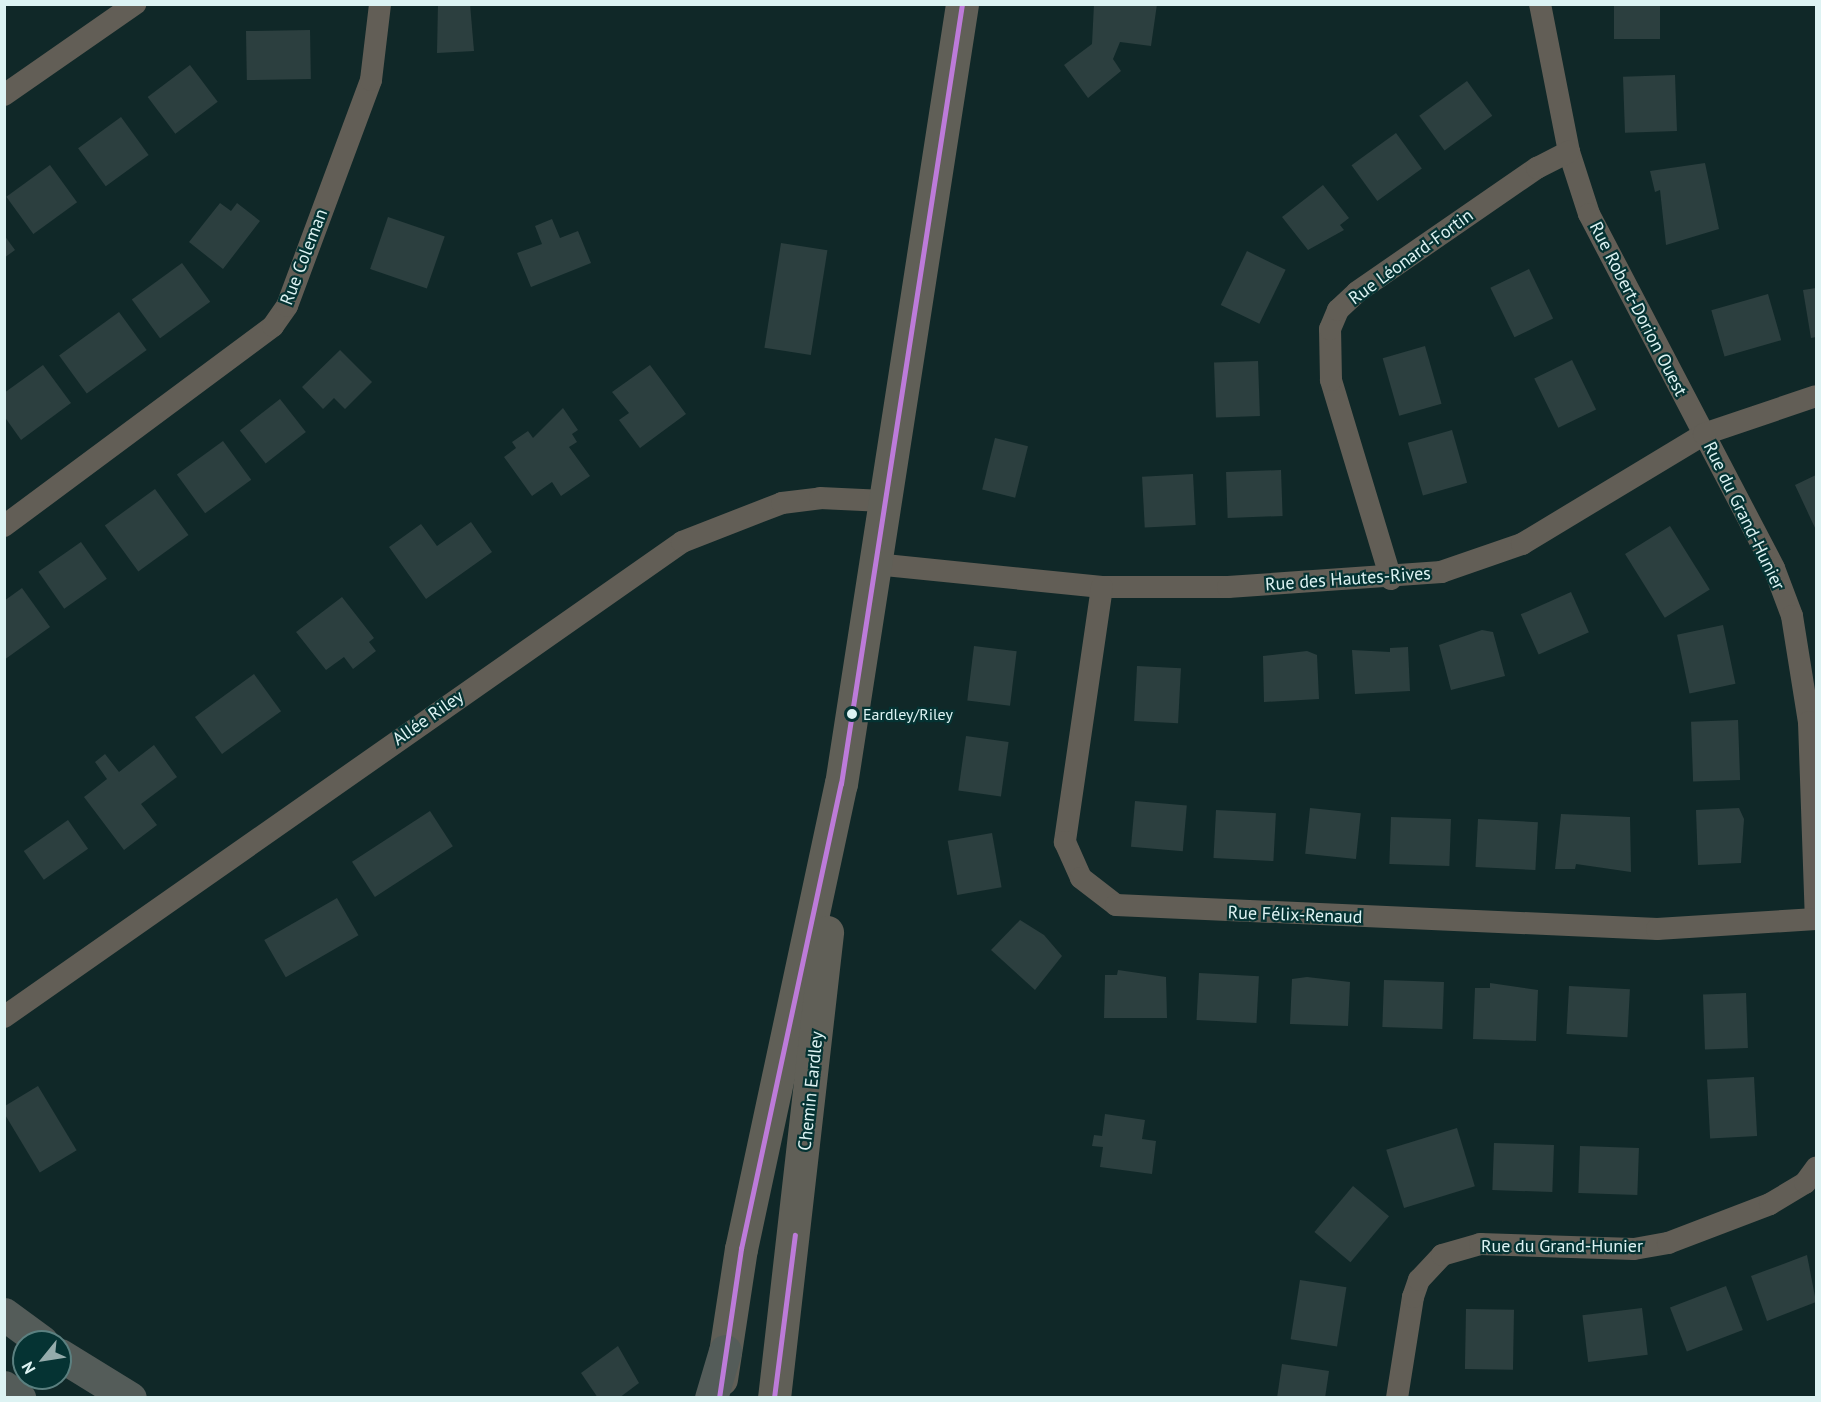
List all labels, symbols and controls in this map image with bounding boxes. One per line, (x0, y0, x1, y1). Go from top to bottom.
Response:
street label: Rue Léonard-Fortin (1345, 205, 1477, 309)
street label: Rue Coleman (276, 206, 332, 308)
street label: Rue Robert-Dorion Ouest (1585, 218, 1691, 400)
street label: Rue du Grand-Hunier (1699, 438, 1789, 594)
street label: Rue des Hautes-Rives (1264, 562, 1432, 596)
street label: Allée Riley (388, 686, 468, 750)
place label: Eardley/Riley (863, 704, 953, 724)
marker: Eardley/Riley (846, 708, 858, 720)
street label: Rue Félix-Renaud (1227, 902, 1363, 928)
street label: Chemin Eardley (794, 1030, 828, 1152)
street label: Rue du Grand-Hunier (1481, 1235, 1643, 1257)
north arrow (12, 1330, 72, 1390)
text: N (17, 1358, 39, 1378)

